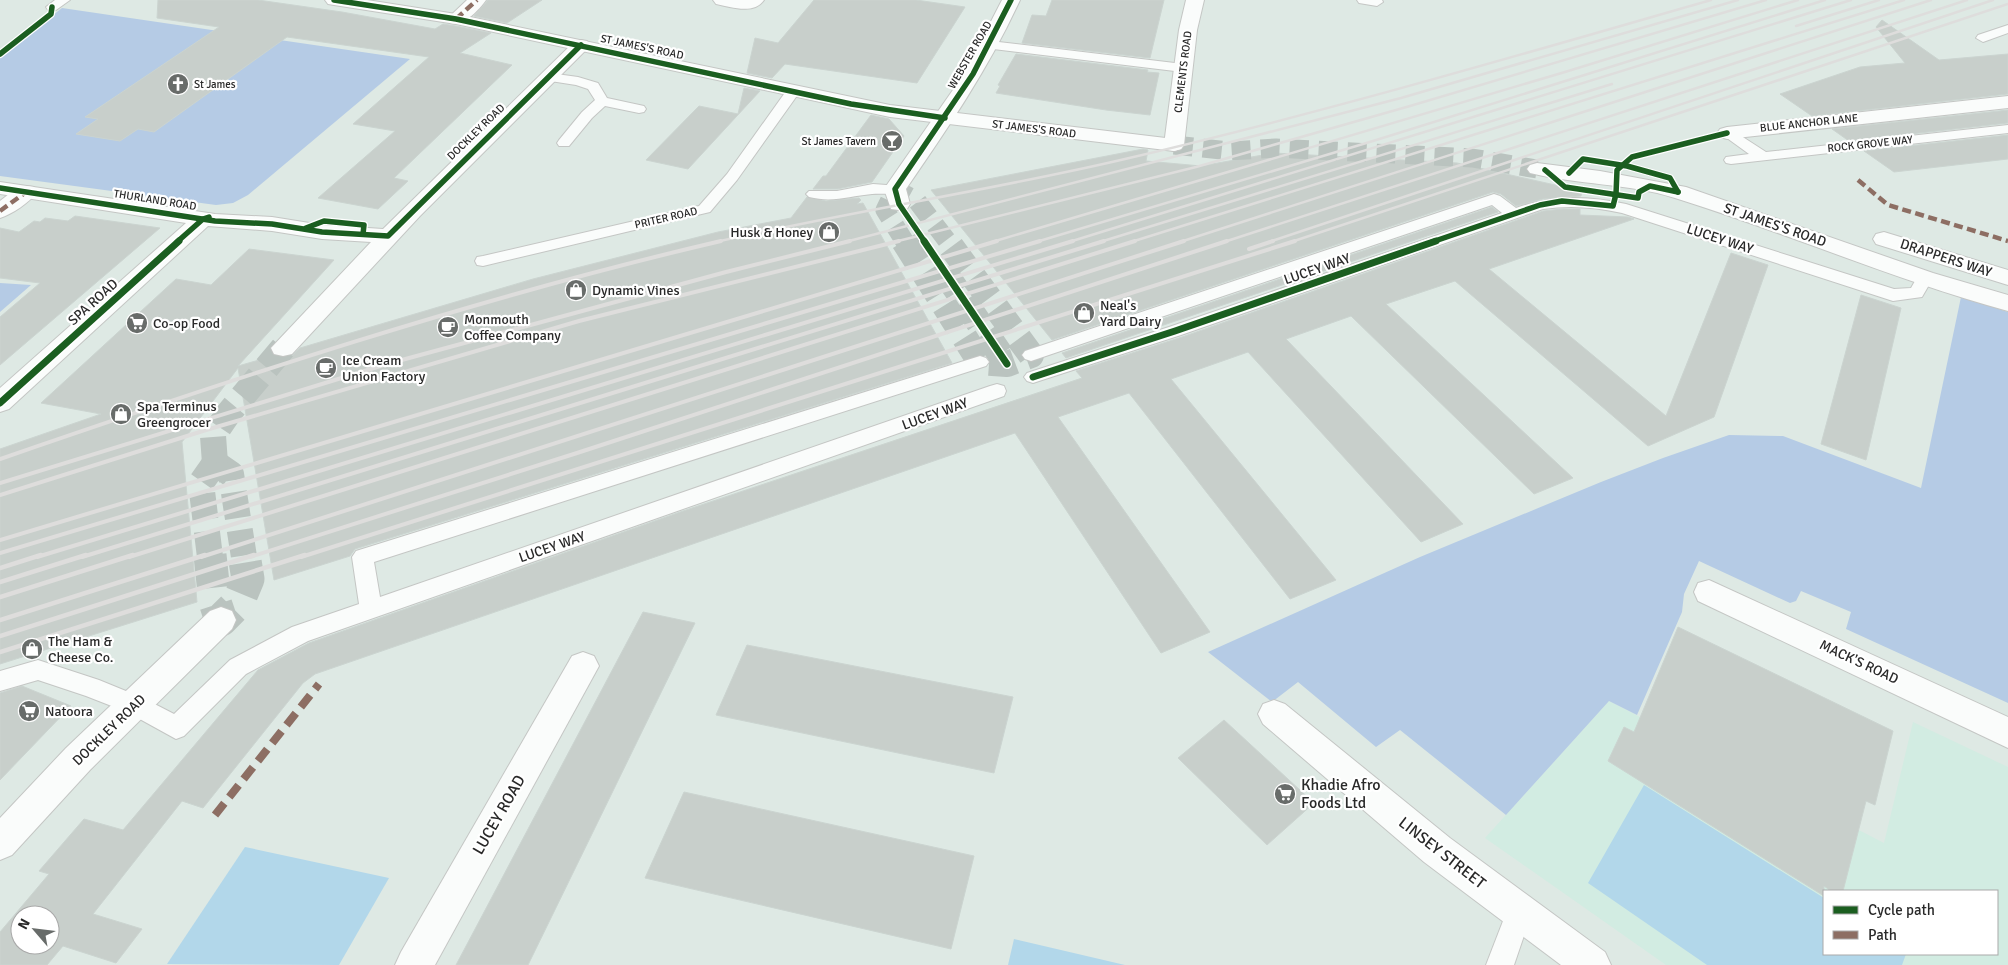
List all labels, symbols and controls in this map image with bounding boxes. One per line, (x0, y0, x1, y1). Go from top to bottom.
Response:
street label: WEBSTER ROAD (945, 19, 995, 91)
street label: CLEMENTS ROAD (1172, 30, 1194, 114)
street label: ST JAMES'S ROAD (599, 32, 685, 62)
church icon: St James (166, 72, 190, 96)
place label: St James (194, 78, 236, 91)
street label: DOCKLEY ROAD (445, 101, 507, 163)
street label: BLUE ANCHOR LANE (1759, 111, 1859, 135)
street label: ST JAMES'S ROAD (991, 117, 1077, 141)
bar icon: St James Tavern (880, 129, 904, 153)
street label: ROCK GROVE WAY (1827, 133, 1914, 155)
place label: St James Tavern (801, 135, 876, 148)
street label: THURLAND ROAD (113, 187, 197, 213)
street label: ST JAMES'S ROAD (1721, 199, 1829, 251)
street label: PRITER ROAD (633, 204, 699, 232)
shop icon: Husk & Honey (817, 220, 841, 244)
street label: LUCEY WAY (1685, 220, 1755, 258)
place label: Husk & Honey (730, 224, 813, 241)
street label: DRAPPERS WAY (1898, 235, 1994, 281)
street label: LUCEY WAY (1282, 250, 1352, 288)
street label: SPA ROAD (65, 275, 121, 329)
shop icon: Dynamic Vines (564, 278, 588, 302)
place label: Dynamic Vines (592, 282, 680, 299)
place label: Neal's Yard Dairy (1100, 297, 1161, 330)
shop icon: Neal's Yard Dairy (1072, 301, 1096, 325)
supermarket icon: Co-op Food (125, 311, 149, 335)
place label: Monmouth Coffee Company (464, 311, 561, 344)
place label: Co-op Food (153, 315, 220, 332)
cafe icon: Monmouth Coffee Company (436, 315, 460, 339)
place label: Ice Cream Union Factory (342, 352, 426, 385)
cafe icon: Ice Cream Union Factory (314, 356, 338, 380)
street label: LUCEY WAY (900, 394, 970, 434)
place label: Spa Terminus Greengrocer (137, 398, 217, 431)
shop icon: Spa Terminus Greengrocer (109, 402, 133, 426)
street label: LUCEY WAY (517, 528, 587, 566)
place label: The Ham & Cheese Co. (48, 633, 113, 666)
street label: MACK'S ROAD (1817, 636, 1901, 688)
shop icon: The Ham & Cheese Co. (20, 637, 44, 661)
street label: DOCKLEY ROAD (69, 691, 149, 769)
supermarket icon: Natoora (17, 699, 41, 723)
place label: Natoora (45, 703, 93, 720)
street label: LUCEY ROAD (468, 772, 530, 858)
place label: Khadie Afro Foods Ltd (1301, 775, 1381, 813)
supermarket icon: Khadie Afro Foods Ltd (1273, 782, 1297, 806)
street label: LINSEY STREET (1394, 813, 1490, 893)
legend (1823, 890, 1998, 955)
text: Cycle path (1868, 901, 1935, 919)
north arrow (10, 905, 60, 955)
text: N (14, 916, 34, 932)
text: Path (1868, 926, 1897, 944)

